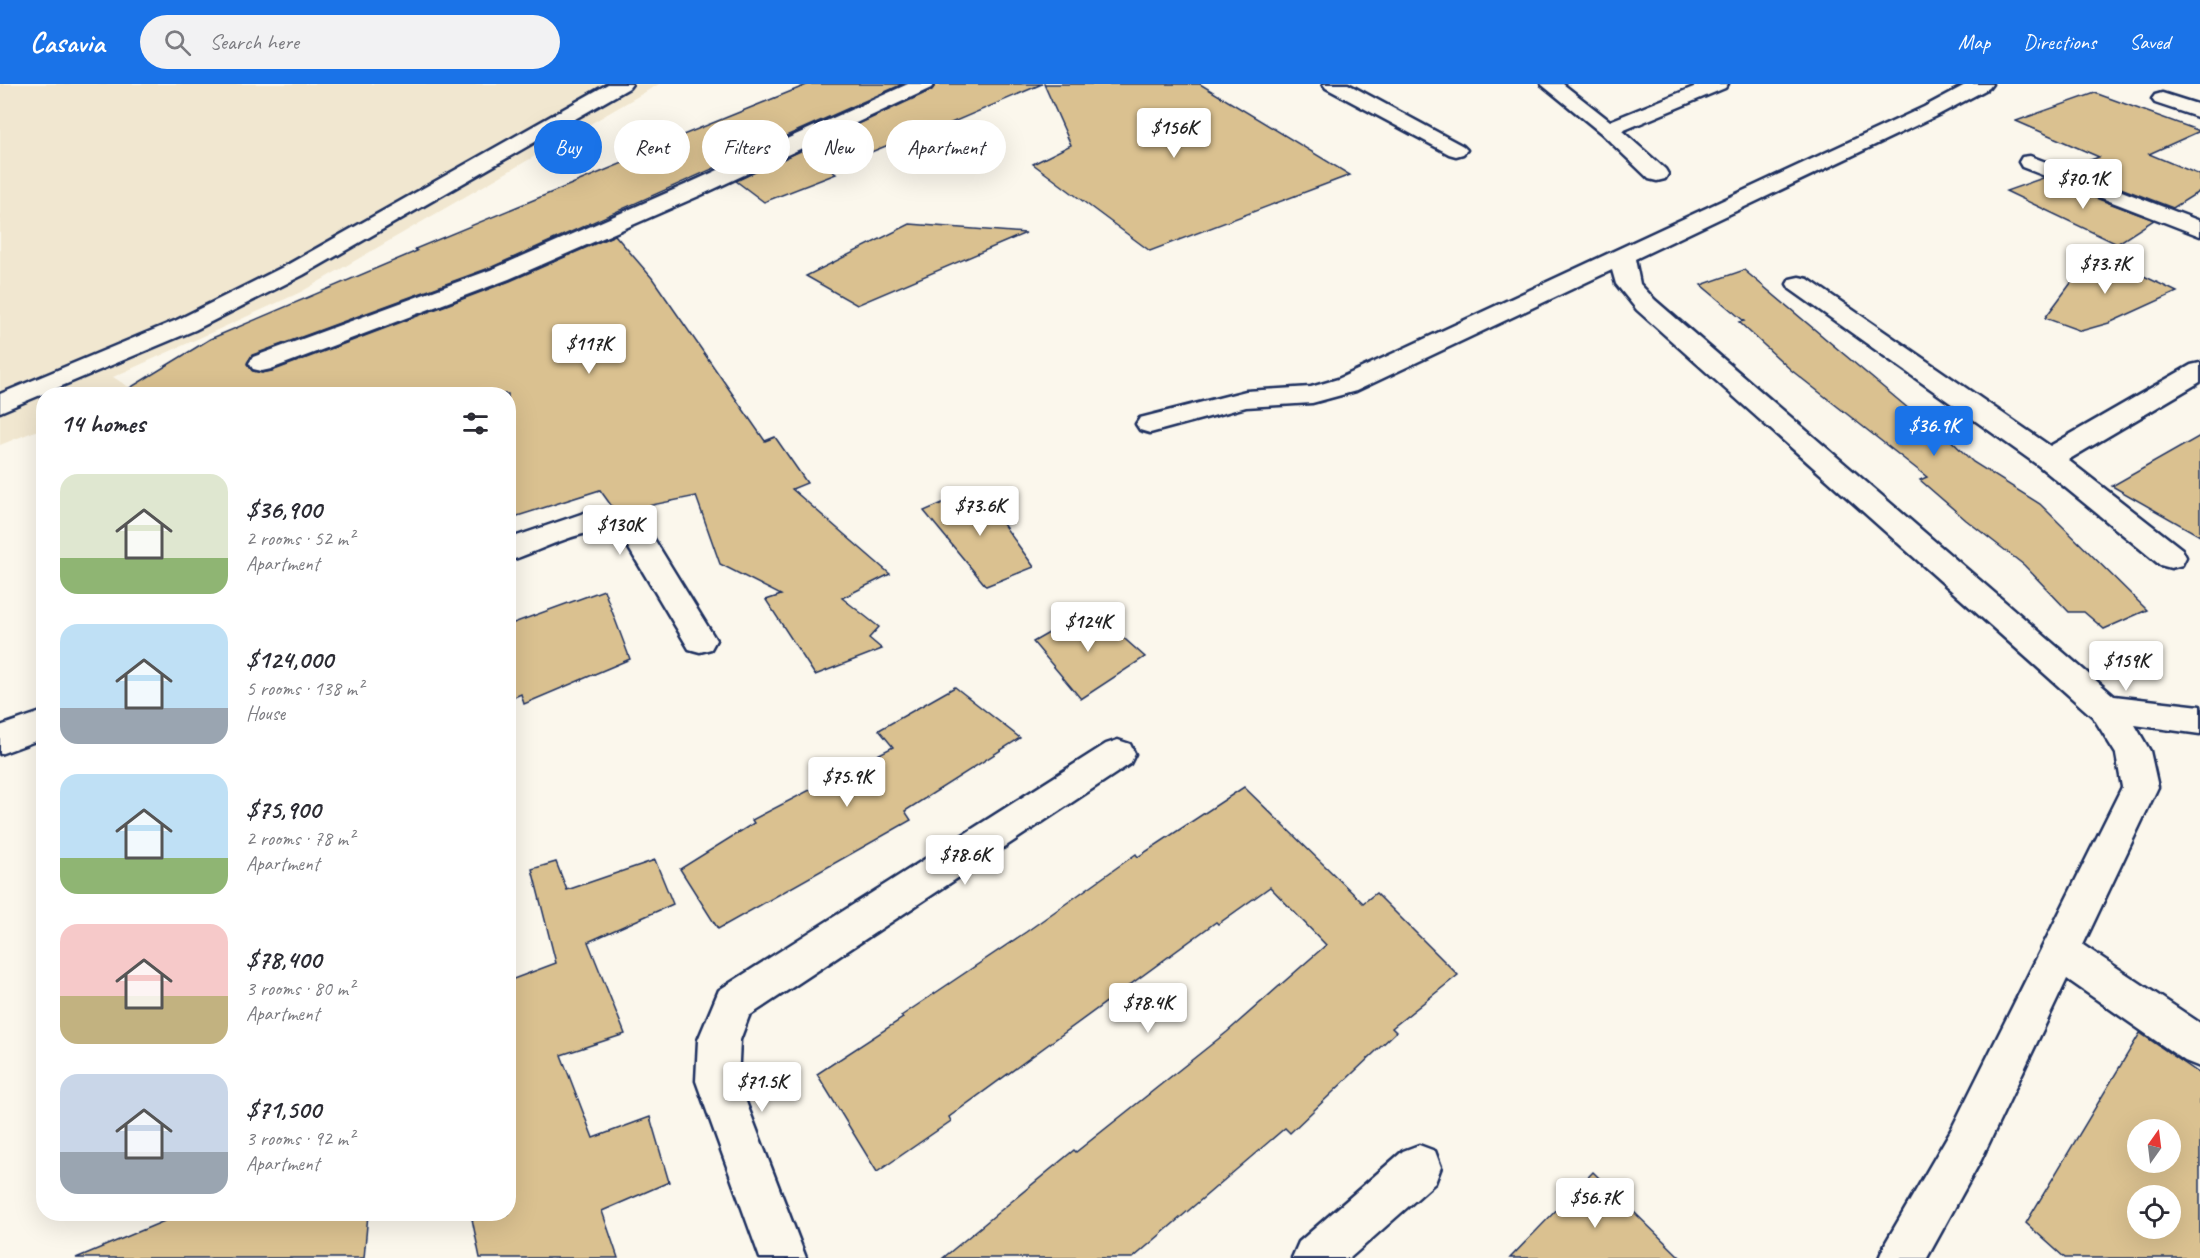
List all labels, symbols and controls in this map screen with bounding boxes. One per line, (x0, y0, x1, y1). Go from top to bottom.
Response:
search box (140, 15, 560, 69)
text: Casavia (30, 25, 104, 60)
icon: search (161, 26, 194, 59)
text: Search here (209, 28, 299, 56)
text: Map (1958, 29, 1990, 55)
text: Directions (2023, 29, 2096, 55)
text: Saved (2129, 29, 2170, 55)
pin: $156K (1132, 108, 1216, 159)
text: $156K (1151, 115, 1197, 140)
chip: Buy (534, 120, 602, 174)
chip: Rent (614, 120, 690, 174)
chip: Filters (702, 120, 790, 174)
chip: New (802, 120, 874, 174)
chip: Apartment (886, 120, 1006, 174)
pin: $70.1K (2034, 159, 2132, 210)
text: $70.1K (2058, 166, 2108, 191)
pin: $73.7K (2056, 244, 2154, 295)
text: $73.7K (2080, 251, 2130, 276)
pin: $117K (547, 324, 631, 375)
text: $117K (566, 331, 612, 356)
pin: $36.9K (1885, 406, 1983, 457)
text: 14 homes (60, 407, 145, 440)
icon: filters (459, 407, 492, 440)
text: $36.9K (1909, 413, 1959, 438)
pin: $73.6K (931, 486, 1029, 537)
text: $36,900 (246, 493, 322, 526)
text: $73.6K (955, 493, 1005, 518)
icon: home (108, 498, 180, 570)
pin: $130K (578, 505, 662, 556)
text: $130K (597, 512, 643, 537)
text: 2 rooms · 52 m² (246, 526, 354, 551)
text: Apartment (246, 551, 319, 576)
pin: $124K (1046, 602, 1130, 653)
text: $124K (1065, 609, 1111, 634)
pin: $159K (2084, 641, 2168, 692)
text: $124,000 (246, 643, 333, 676)
icon: home (108, 648, 180, 720)
text: $159K (2103, 648, 2149, 673)
text: 5 rooms · 138 m² (246, 676, 363, 701)
text: House (246, 701, 285, 726)
pin: $75.9K (798, 757, 896, 808)
text: $75.9K (822, 764, 872, 789)
text: $75,900 (246, 793, 321, 826)
icon: home (108, 798, 180, 870)
text: 2 rooms · 78 m² (246, 826, 354, 851)
pin: $78.6K (916, 835, 1014, 886)
text: $78.6K (940, 842, 990, 867)
text: Apartment (246, 851, 319, 876)
text: $78,400 (246, 943, 321, 976)
icon: home (108, 948, 180, 1020)
text: 3 rooms · 80 m² (246, 976, 354, 1001)
pin: $78.4K (1099, 983, 1197, 1034)
text: $78.4K (1123, 990, 1173, 1015)
text: Apartment (246, 1001, 319, 1026)
pin: $71.5K (713, 1062, 811, 1113)
text: $71.5K (737, 1069, 787, 1094)
text: $71,500 (246, 1093, 321, 1126)
icon: home (108, 1098, 180, 1170)
north arrow (2127, 1119, 2181, 1173)
map controls (2127, 1119, 2181, 1239)
text: 3 rooms · 92 m² (246, 1126, 354, 1151)
text: Apartment (246, 1151, 319, 1176)
pin: $56.7K (1546, 1178, 1644, 1229)
text: $56.7K (1570, 1185, 1620, 1210)
button: locate (2127, 1185, 2181, 1239)

